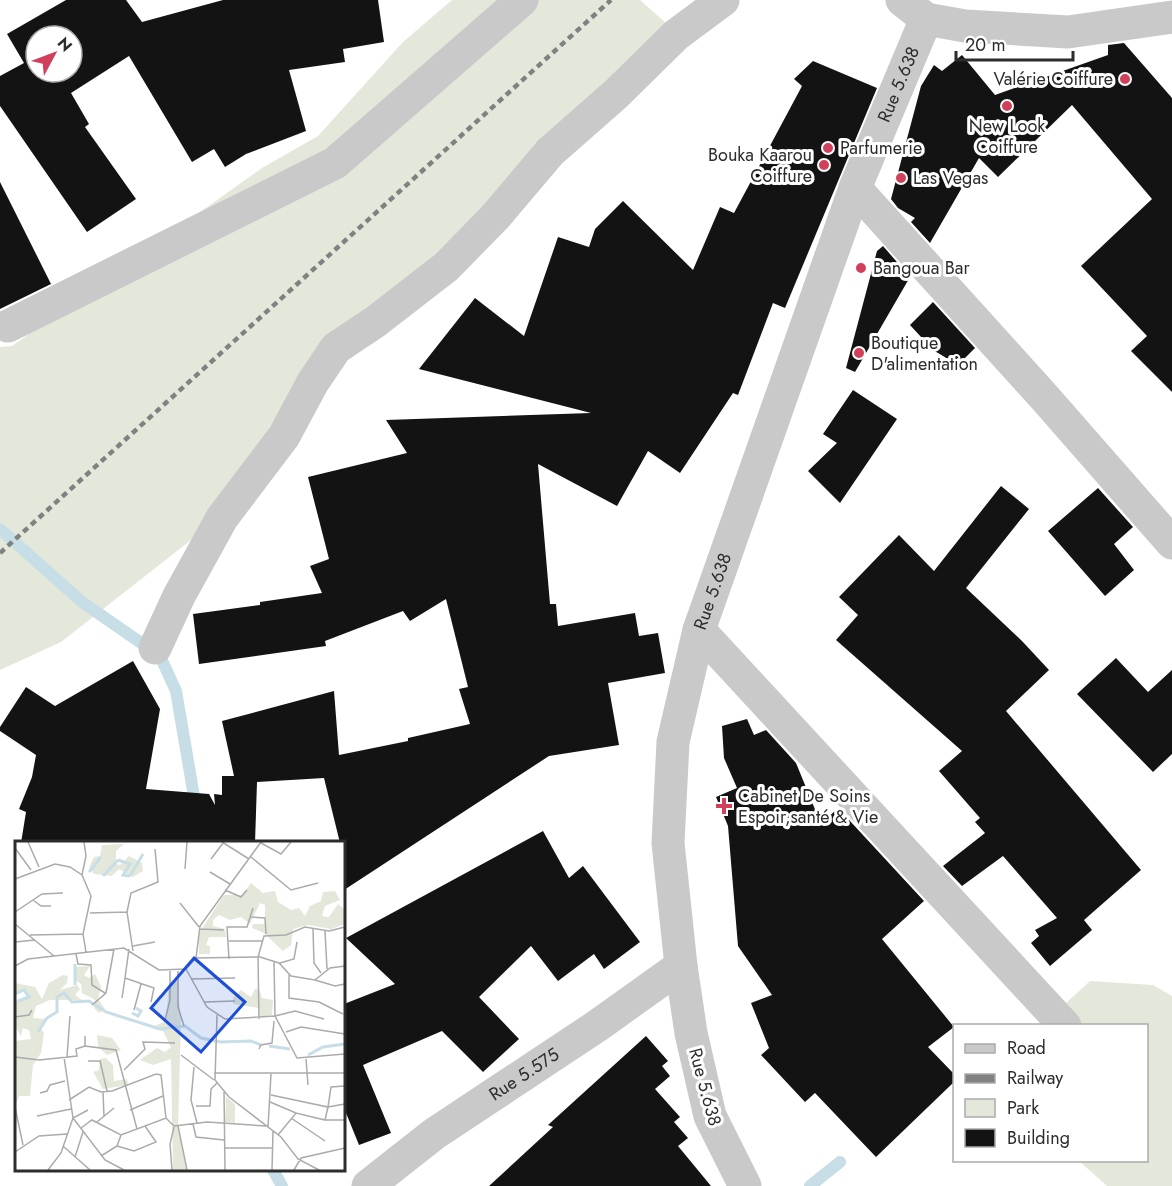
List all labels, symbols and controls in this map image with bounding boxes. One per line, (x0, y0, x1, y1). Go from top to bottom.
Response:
north arrow (24, 24, 84, 84)
scale bar (956, 24, 1073, 62)
text: N (52, 32, 78, 57)
text: 20 m (965, 32, 1005, 58)
street label: Rue 5.638 (871, 43, 926, 126)
place label: Valérie Coiffure (994, 66, 1113, 92)
marker: Valérie Coiffure (1118, 72, 1132, 86)
marker: New Look Coiffure (1000, 99, 1014, 113)
place label: New Look Coiffure (969, 113, 1045, 160)
place label: Parfumerie (840, 135, 922, 161)
marker: Parfumerie (821, 141, 835, 155)
place label: Bouka Kaarou Coiffure (708, 142, 812, 189)
marker: Bouka Kaarou Coiffure (817, 158, 831, 172)
place label: Las Vegas (913, 165, 988, 191)
marker: Las Vegas (894, 171, 908, 185)
place label: Bangoua Bar (873, 255, 970, 281)
marker: Bangoua Bar (854, 261, 868, 275)
place label: Boutique D'alimentation (871, 330, 978, 377)
marker: Boutique D'alimentation (852, 346, 866, 360)
street label: Rue 5.638 (687, 549, 738, 633)
place label: Cabinet De Soins Espoir,santé & Vie (738, 783, 878, 830)
marker: Cabinet De Soins Espoir,santé & Vie (715, 797, 733, 815)
inset map (15, 841, 345, 1171)
legend (953, 1024, 1148, 1162)
text: Road (1007, 1035, 1046, 1061)
street label: Rue 5.575 (484, 1042, 564, 1107)
street label: Rue 5.638 (682, 1045, 728, 1129)
text: Railway (1007, 1065, 1063, 1091)
text: Park (1007, 1095, 1039, 1121)
text: Building (1007, 1125, 1070, 1151)

